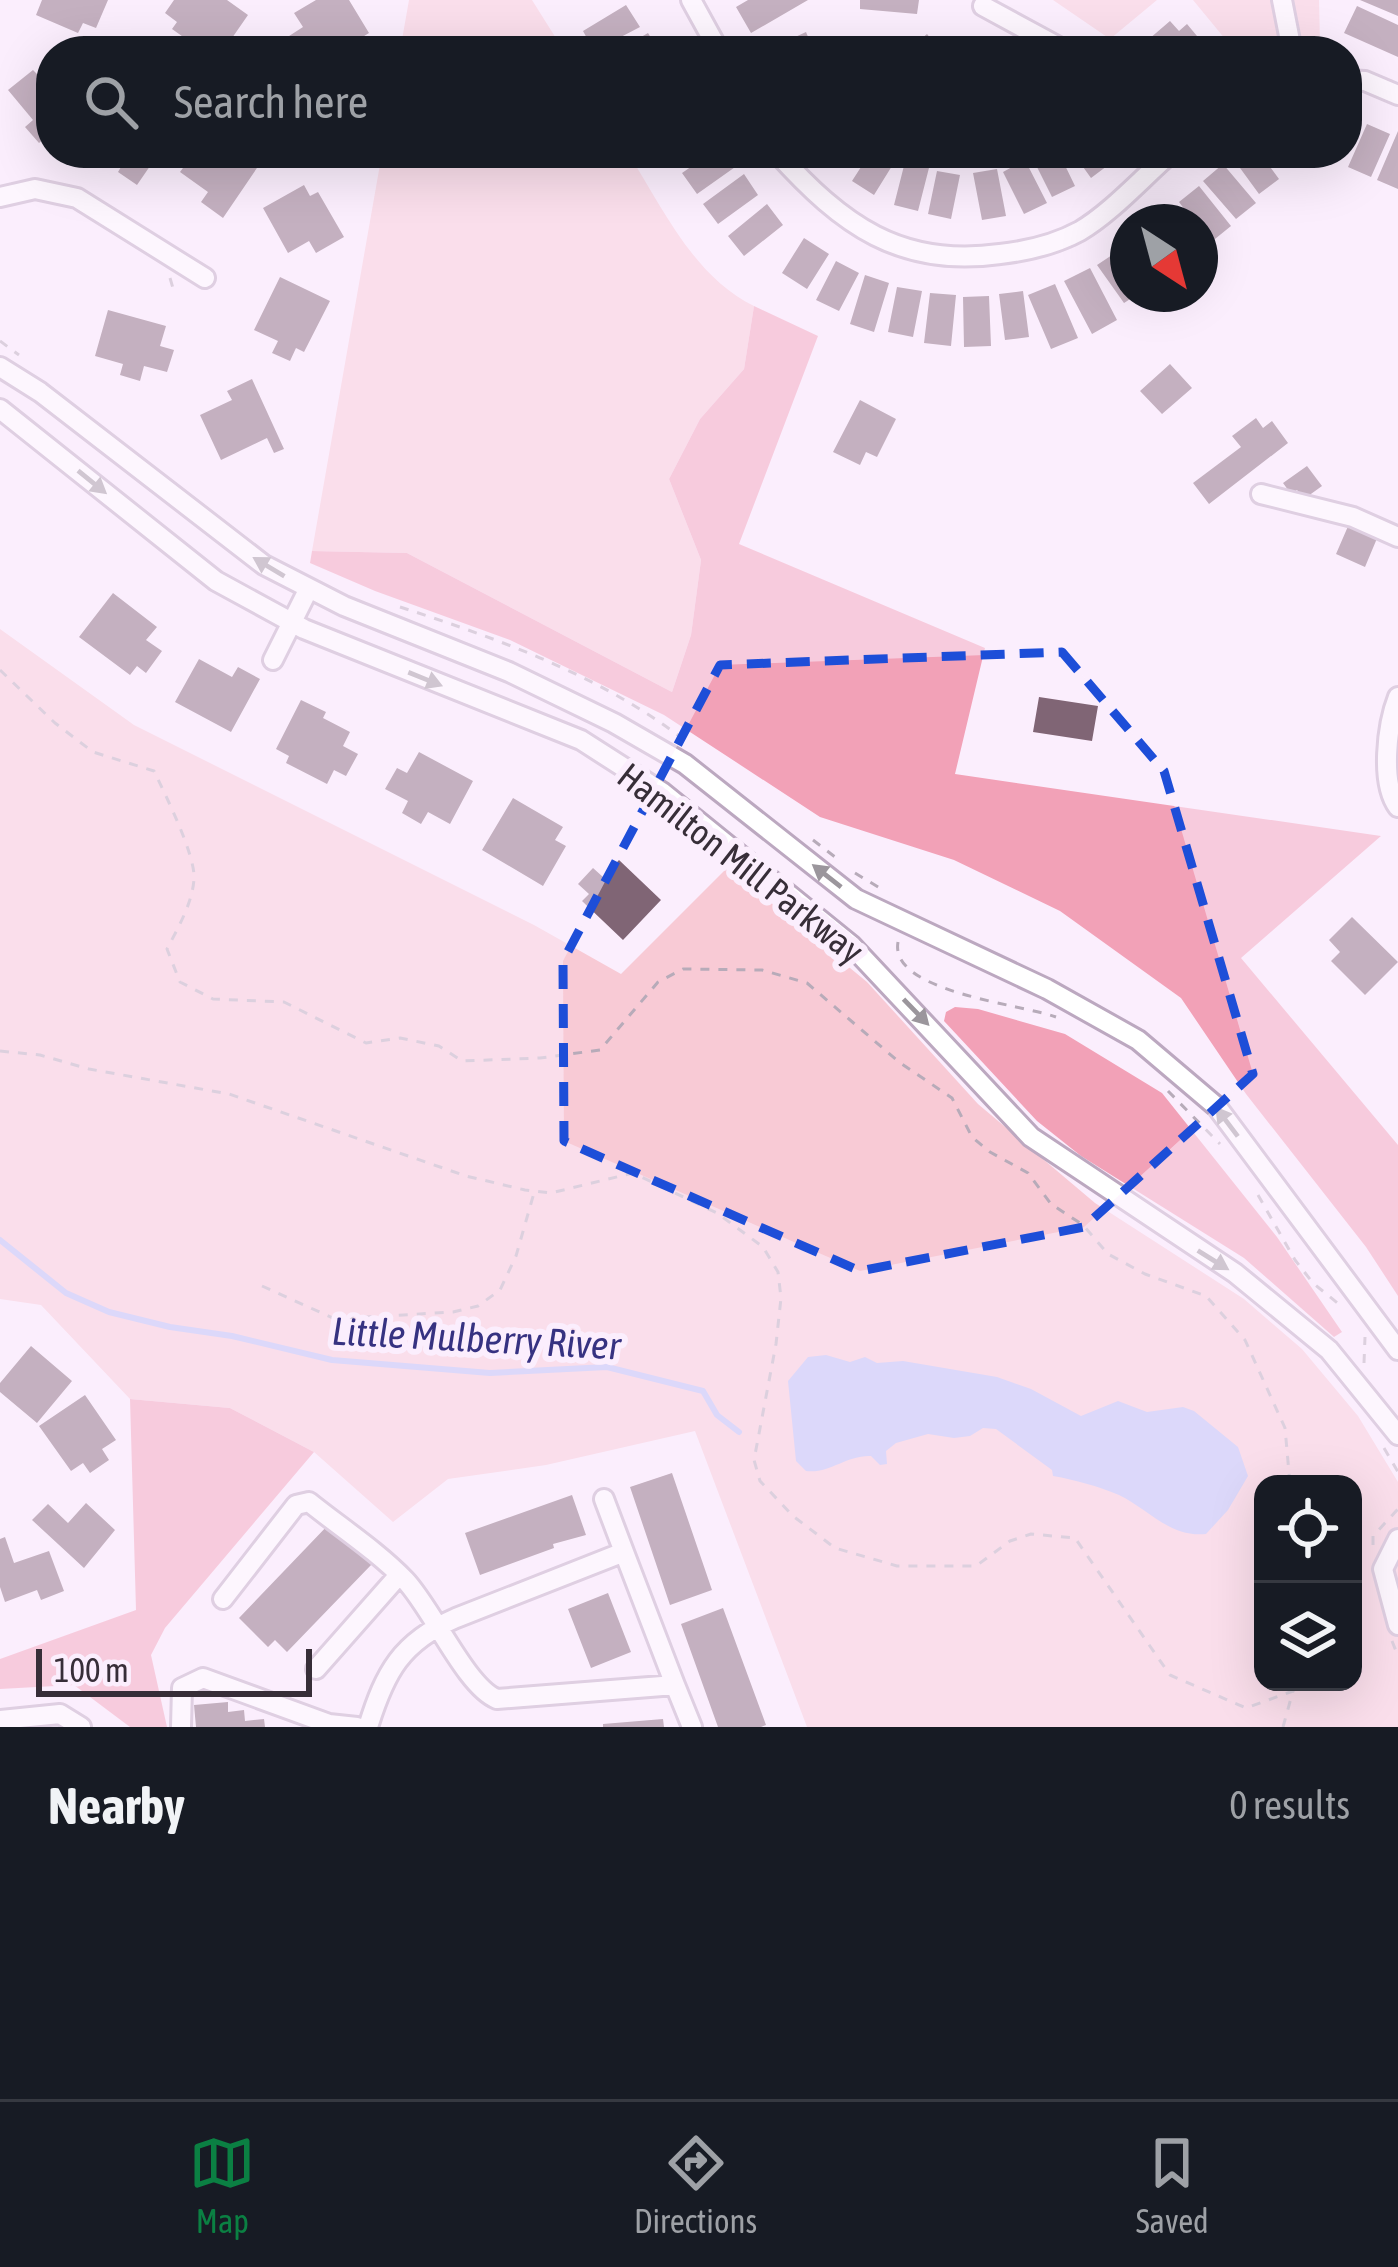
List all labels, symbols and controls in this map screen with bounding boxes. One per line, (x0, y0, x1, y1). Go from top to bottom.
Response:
search box (36, 36, 1362, 168)
icon: search (78, 69, 144, 135)
text: Search here (174, 76, 368, 128)
north arrow (1110, 204, 1218, 312)
one-way arrow (76, 469, 107, 494)
one-way arrow (252, 557, 286, 578)
one-way arrow (407, 670, 443, 689)
street label: Hamilton Mill Parkway (610, 754, 872, 972)
one-way arrow (811, 864, 842, 889)
one-way arrow (901, 997, 929, 1026)
one-way arrow (1216, 1106, 1240, 1137)
one-way arrow (1197, 1248, 1230, 1270)
water label: Little Mulberry River (331, 1308, 623, 1368)
map controls (1254, 1475, 1362, 1691)
button: locate (1254, 1475, 1362, 1583)
button: layers (1254, 1583, 1362, 1691)
scale bar (36, 1643, 312, 1696)
text: 100 m (54, 1651, 129, 1689)
text: Nearby (48, 1776, 185, 1835)
text: 0 results (1229, 1783, 1350, 1827)
tab: Map (189, 2130, 255, 2240)
tab: Directions (634, 2130, 757, 2240)
tab: Saved (1136, 2130, 1209, 2240)

